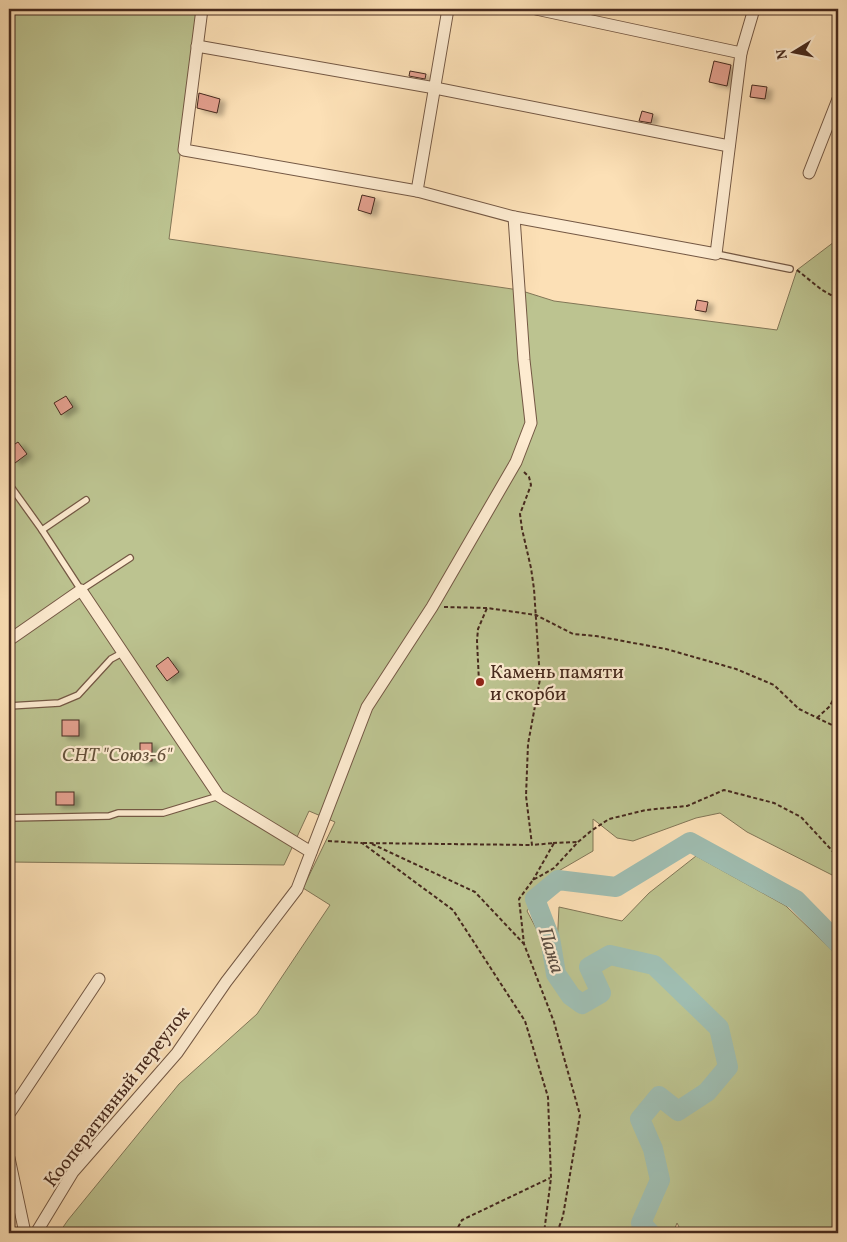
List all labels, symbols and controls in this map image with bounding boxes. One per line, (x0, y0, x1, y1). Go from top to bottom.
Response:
north arrow (770, 28, 820, 78)
text: N (772, 47, 793, 61)
place label: Камень памяти и скорби (490, 660, 624, 708)
marker: Камень памяти и скорби (474, 676, 486, 688)
park label: СНТ "Союз-6" (62, 743, 173, 769)
water label: Пажа (530, 924, 570, 977)
street label: Кооперативный переулок (39, 1001, 196, 1193)

